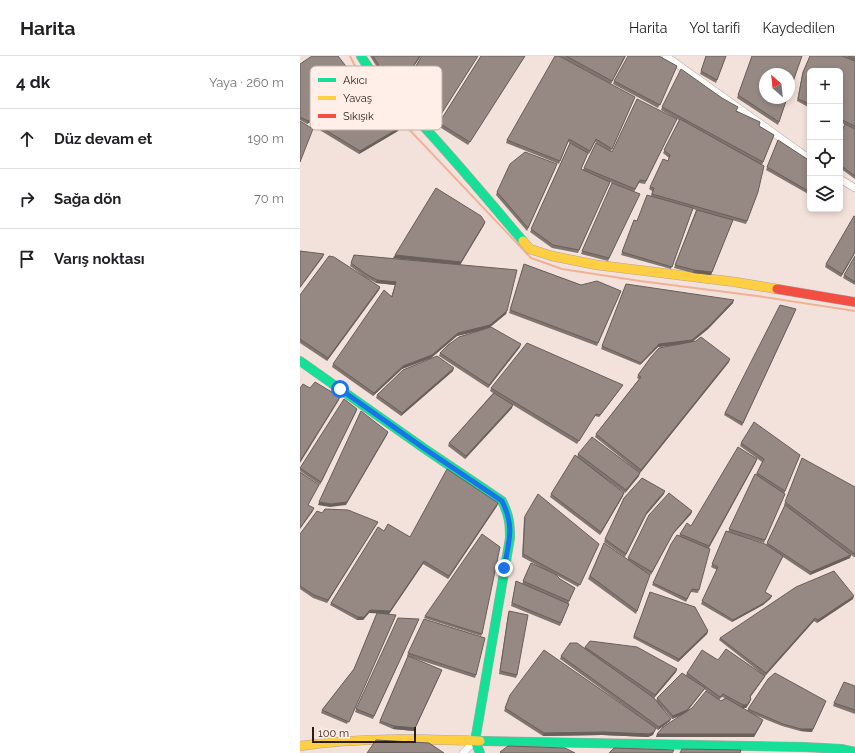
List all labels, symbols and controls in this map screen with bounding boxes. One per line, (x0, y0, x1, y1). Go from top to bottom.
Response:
text: Harita (20, 17, 75, 39)
text: Harita (629, 20, 667, 36)
text: Yol tarifi (689, 20, 740, 36)
text: Kaydedilen (762, 20, 835, 36)
legend (310, 66, 442, 130)
north arrow (759, 68, 795, 104)
map controls (807, 68, 843, 212)
button: + (807, 68, 843, 104)
text: 4 dk (16, 72, 50, 92)
text: Akıcı (343, 74, 367, 87)
text: Yaya · 260 m (209, 75, 284, 90)
text: Yavaş (343, 92, 372, 105)
button: − (807, 104, 843, 140)
text: Sıkışık (343, 110, 374, 123)
icon: ahead (16, 128, 38, 150)
text: Düz devam et (54, 130, 152, 148)
text: 190 m (248, 131, 284, 146)
button: locate (807, 140, 843, 176)
button: layers (807, 176, 843, 212)
icon: right (16, 188, 38, 210)
text: Sağa dön (54, 190, 121, 208)
text: 70 m (254, 191, 284, 206)
icon: arrive (16, 248, 38, 270)
text: Varış noktası (54, 250, 145, 268)
route start (331, 380, 349, 398)
route end (495, 559, 513, 577)
scale bar (312, 725, 416, 744)
text: 100 m (318, 727, 349, 740)

